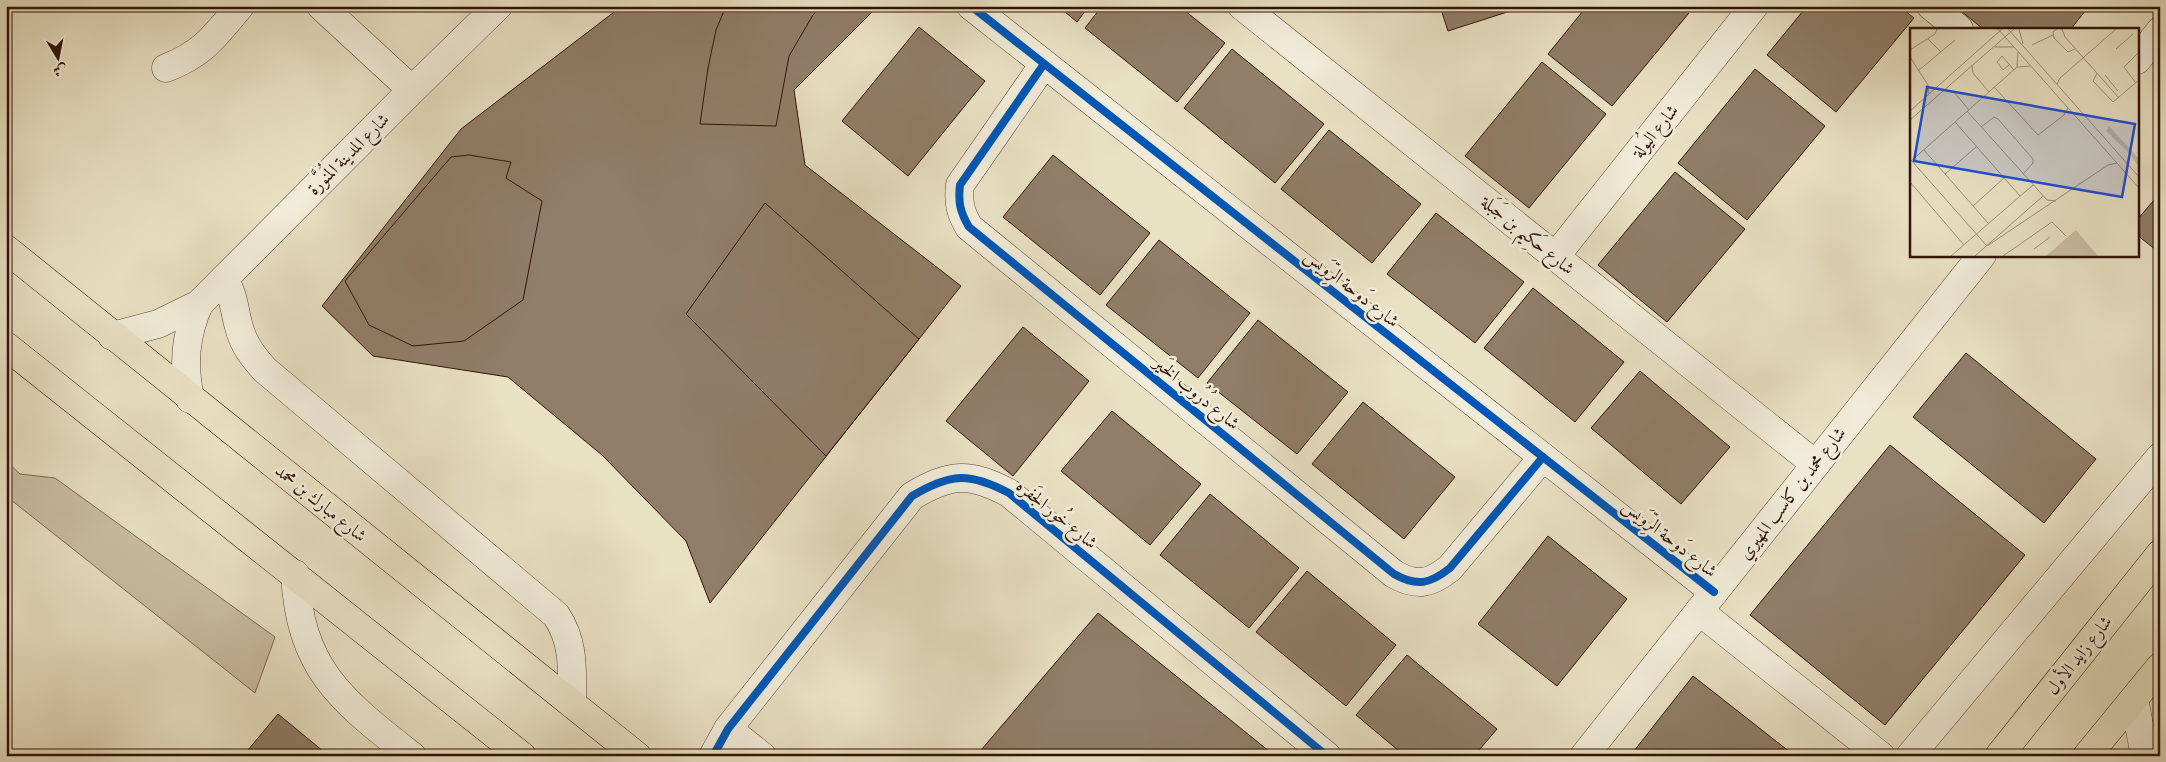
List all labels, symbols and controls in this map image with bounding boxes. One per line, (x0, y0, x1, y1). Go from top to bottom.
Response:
inset map (1910, 28, 2138, 256)
north arrow (32, 32, 82, 82)
text: ش (51, 59, 68, 80)
street label: شارع اليُولة (1623, 97, 1686, 165)
street label: شارع المدينة المُنوَّرة (300, 106, 396, 202)
street label: شارع حَكِيم بن جَبَلة (1472, 188, 1580, 285)
street label: شارع دَوحة الرِّوَيس (1298, 243, 1405, 335)
street label: شارع دُرُوب الخَير (1145, 347, 1247, 438)
street label: شارع محمد بن كاسب المهيري (1734, 423, 1854, 566)
street label: شارع مبارك بن محمد (268, 459, 371, 550)
street label: شارع خُور الجَفره (1009, 471, 1105, 557)
street label: شارع دَوحة الرِّوَيس (1616, 493, 1723, 585)
street label: شارع زايد الأول (2040, 610, 2120, 702)

